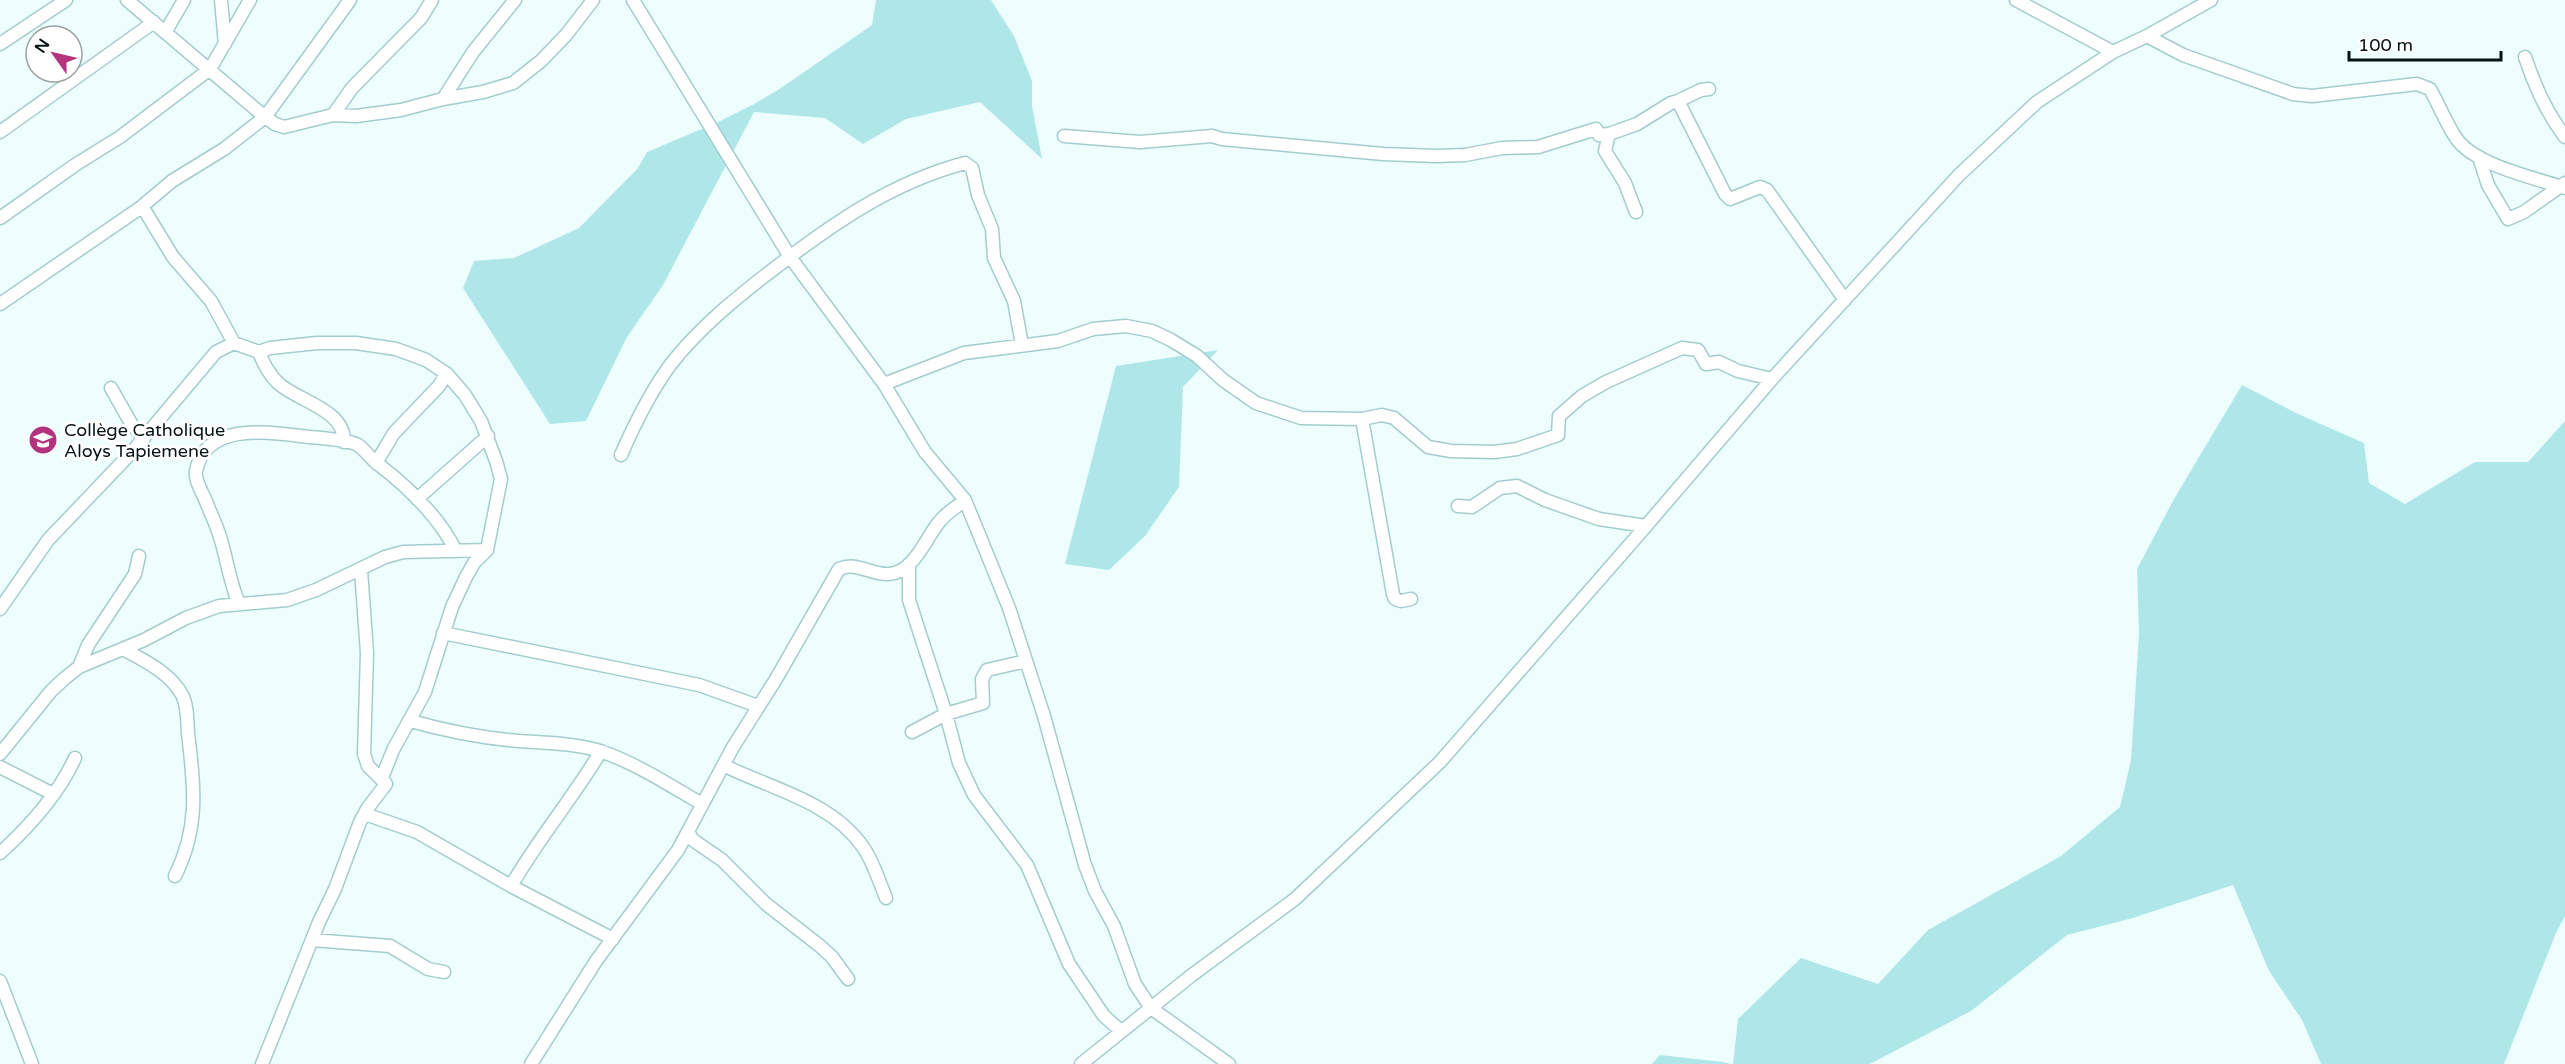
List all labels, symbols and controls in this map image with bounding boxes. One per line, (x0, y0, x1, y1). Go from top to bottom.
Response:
north arrow (24, 24, 84, 84)
scale bar (2349, 24, 2500, 62)
text: 100 m (2358, 34, 2413, 56)
text: N (31, 35, 54, 57)
place label: Collège Catholique Aloys Tapiemene (64, 419, 225, 462)
school or university icon: Collège Catholique Aloys Tapiemene (27, 424, 59, 456)

